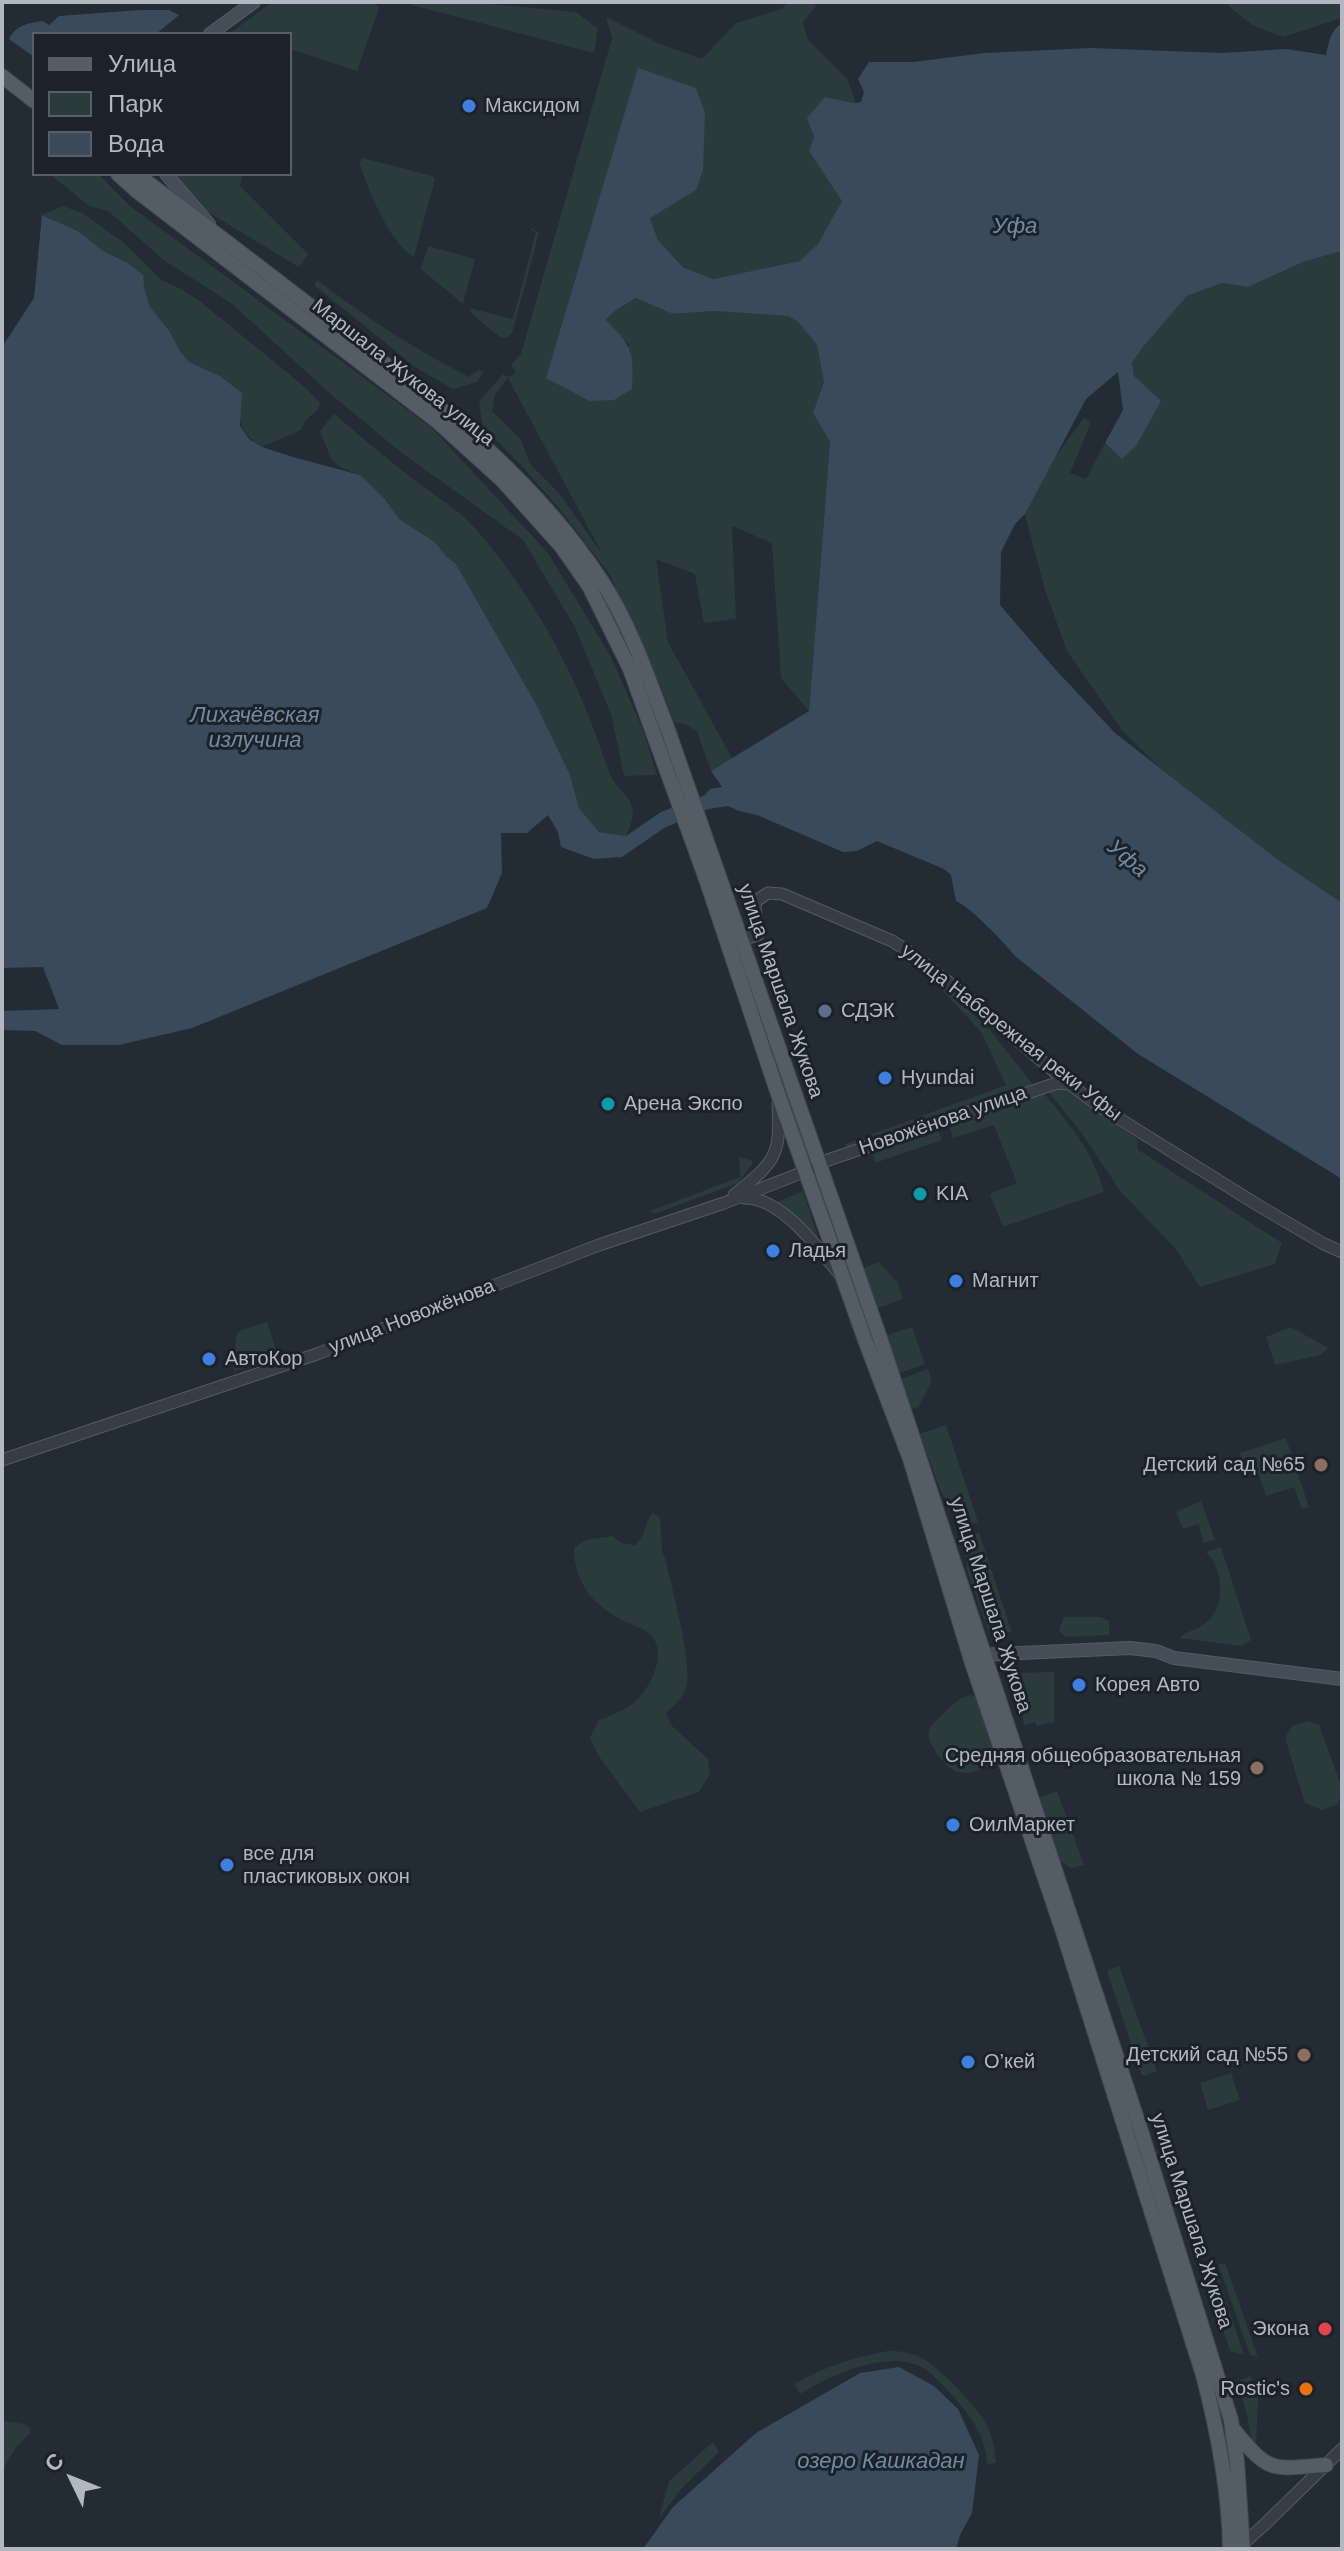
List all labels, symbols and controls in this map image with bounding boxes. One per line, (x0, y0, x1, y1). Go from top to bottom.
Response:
legend (32, 32, 292, 176)
text: Улица (108, 50, 176, 77)
text: Парк (108, 90, 162, 117)
place label: Максидом (485, 94, 580, 118)
marker: Максидом (460, 97, 478, 115)
text: Вода (108, 130, 164, 157)
water label: Уфа (993, 214, 1037, 240)
street label: Маршала Жукова улица (307, 294, 499, 452)
water label: Лихачёвская излучина (191, 703, 319, 754)
water label: Уфа (1101, 835, 1153, 883)
street label: улица Маршала Жукова (732, 881, 828, 1101)
street label: улица Набережная реки Уфы (896, 939, 1126, 1127)
place label: СДЭК (841, 999, 895, 1023)
marker: СДЭК (816, 1002, 834, 1020)
place label: Hyundai (901, 1066, 974, 1090)
marker: Hyundai (876, 1069, 894, 1087)
street label: Новожёнова улица (856, 1081, 1030, 1161)
place label: Арена Экспо (624, 1092, 743, 1116)
marker: Арена Экспо (599, 1095, 617, 1113)
place label: KIA (936, 1182, 968, 1206)
marker: KIA (911, 1185, 929, 1203)
place label: Ладья (789, 1239, 846, 1263)
marker: Ладья (764, 1242, 782, 1260)
place label: Магнит (972, 1269, 1039, 1293)
marker: Магнит (947, 1272, 965, 1290)
street label: улица Новожёнова (326, 1274, 498, 1360)
place label: АвтоКор (225, 1347, 302, 1371)
marker: АвтоКор (200, 1350, 218, 1368)
place label: Детский сад №65 (1143, 1453, 1305, 1477)
marker: Детский сад №65 (1312, 1456, 1330, 1474)
street label: улица Маршала Жукова (944, 1494, 1036, 1716)
place label: Корея Авто (1095, 1673, 1200, 1697)
marker: Корея Авто (1070, 1676, 1088, 1694)
place label: Средняя общеобразовательная школа № 159 (945, 1744, 1241, 1791)
marker: Средняя общеобразовательная школа № 159 (1248, 1759, 1266, 1777)
place label: ОилМаркет (969, 1813, 1075, 1837)
marker: ОилМаркет (944, 1816, 962, 1834)
place label: все для пластиковых окон (243, 1842, 410, 1889)
marker: все для пластиковых окон (218, 1856, 236, 1874)
place label: Детский сад №55 (1126, 2043, 1288, 2067)
marker: Детский сад №55 (1295, 2046, 1313, 2064)
place label: О’кей (984, 2050, 1035, 2074)
marker: О’кей (959, 2053, 977, 2071)
street label: улица Маршала Жукова (1145, 2110, 1237, 2332)
place label: Экона (1252, 2317, 1309, 2341)
marker: Экона (1316, 2320, 1334, 2338)
place label: Rostic's (1221, 2377, 1290, 2401)
marker: Rostic's (1297, 2380, 1315, 2398)
north arrow (32, 2439, 112, 2519)
text: С (40, 2448, 69, 2477)
water label: озеро Кашкадан (797, 2449, 965, 2475)

